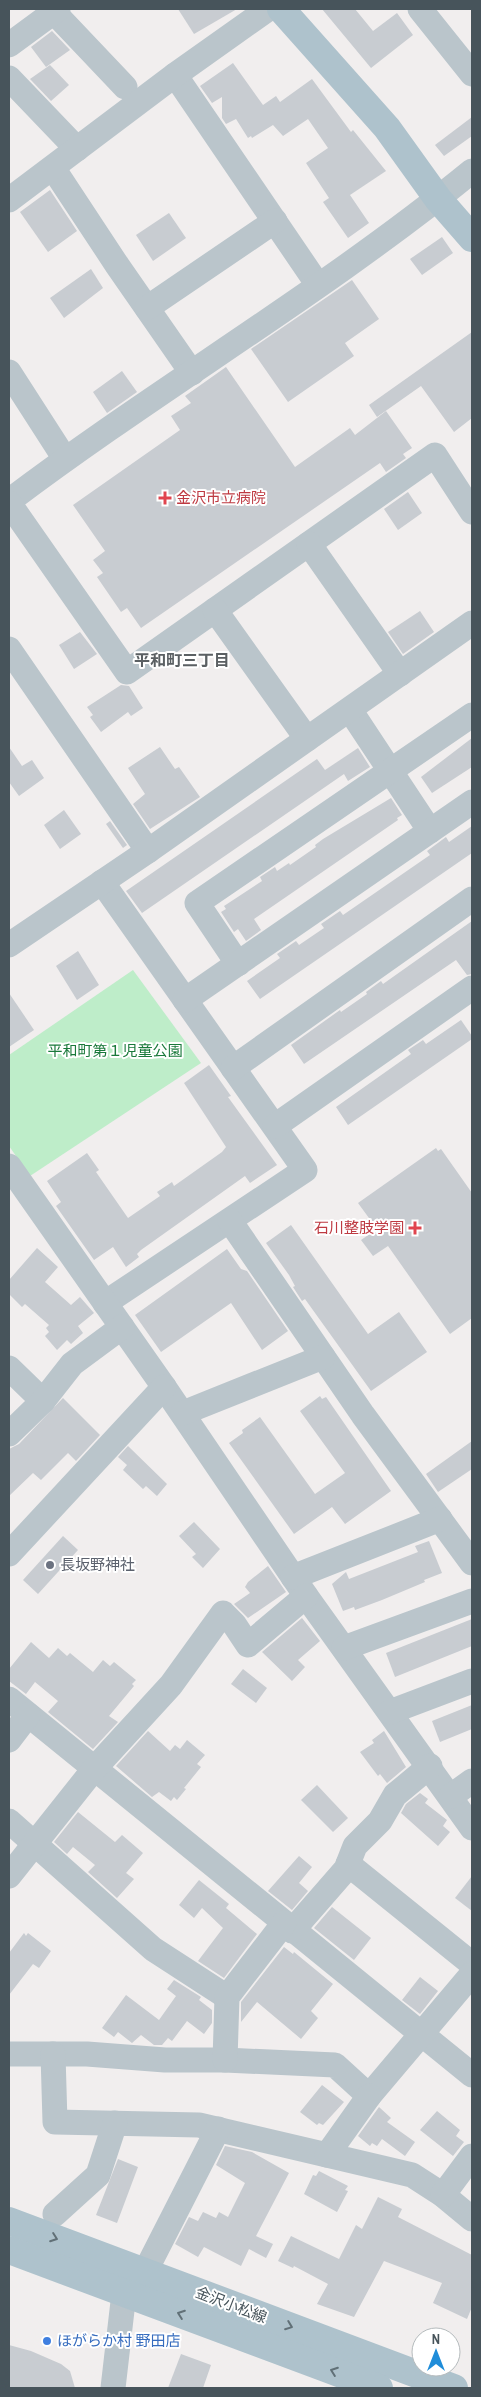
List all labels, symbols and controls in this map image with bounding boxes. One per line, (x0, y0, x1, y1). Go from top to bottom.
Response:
place label: 金沢市立病院 (176, 487, 266, 508)
marker: 金沢市立病院 (158, 491, 172, 505)
district label: 平和町三丁目 (134, 649, 230, 671)
park label: 平和町第１児童公園 (47, 1040, 183, 1061)
place label: 石川整肢学園 (314, 1217, 404, 1238)
marker: 石川整肢学園 (408, 1221, 422, 1235)
place label: 長坂野神社 (60, 1554, 135, 1575)
marker: 長坂野神社 (44, 1559, 56, 1571)
one-way arrow (50, 2232, 58, 2242)
street label: 金沢小松線 (192, 2281, 270, 2328)
one-way arrow (178, 2310, 186, 2320)
one-way arrow (284, 2320, 292, 2330)
north arrow (411, 2327, 461, 2377)
place label: ほがらか村 野田店 (57, 2330, 180, 2351)
text: N (432, 2330, 440, 2348)
marker: ほがらか村 野田店 (41, 2335, 53, 2347)
one-way arrow (330, 2367, 338, 2377)

